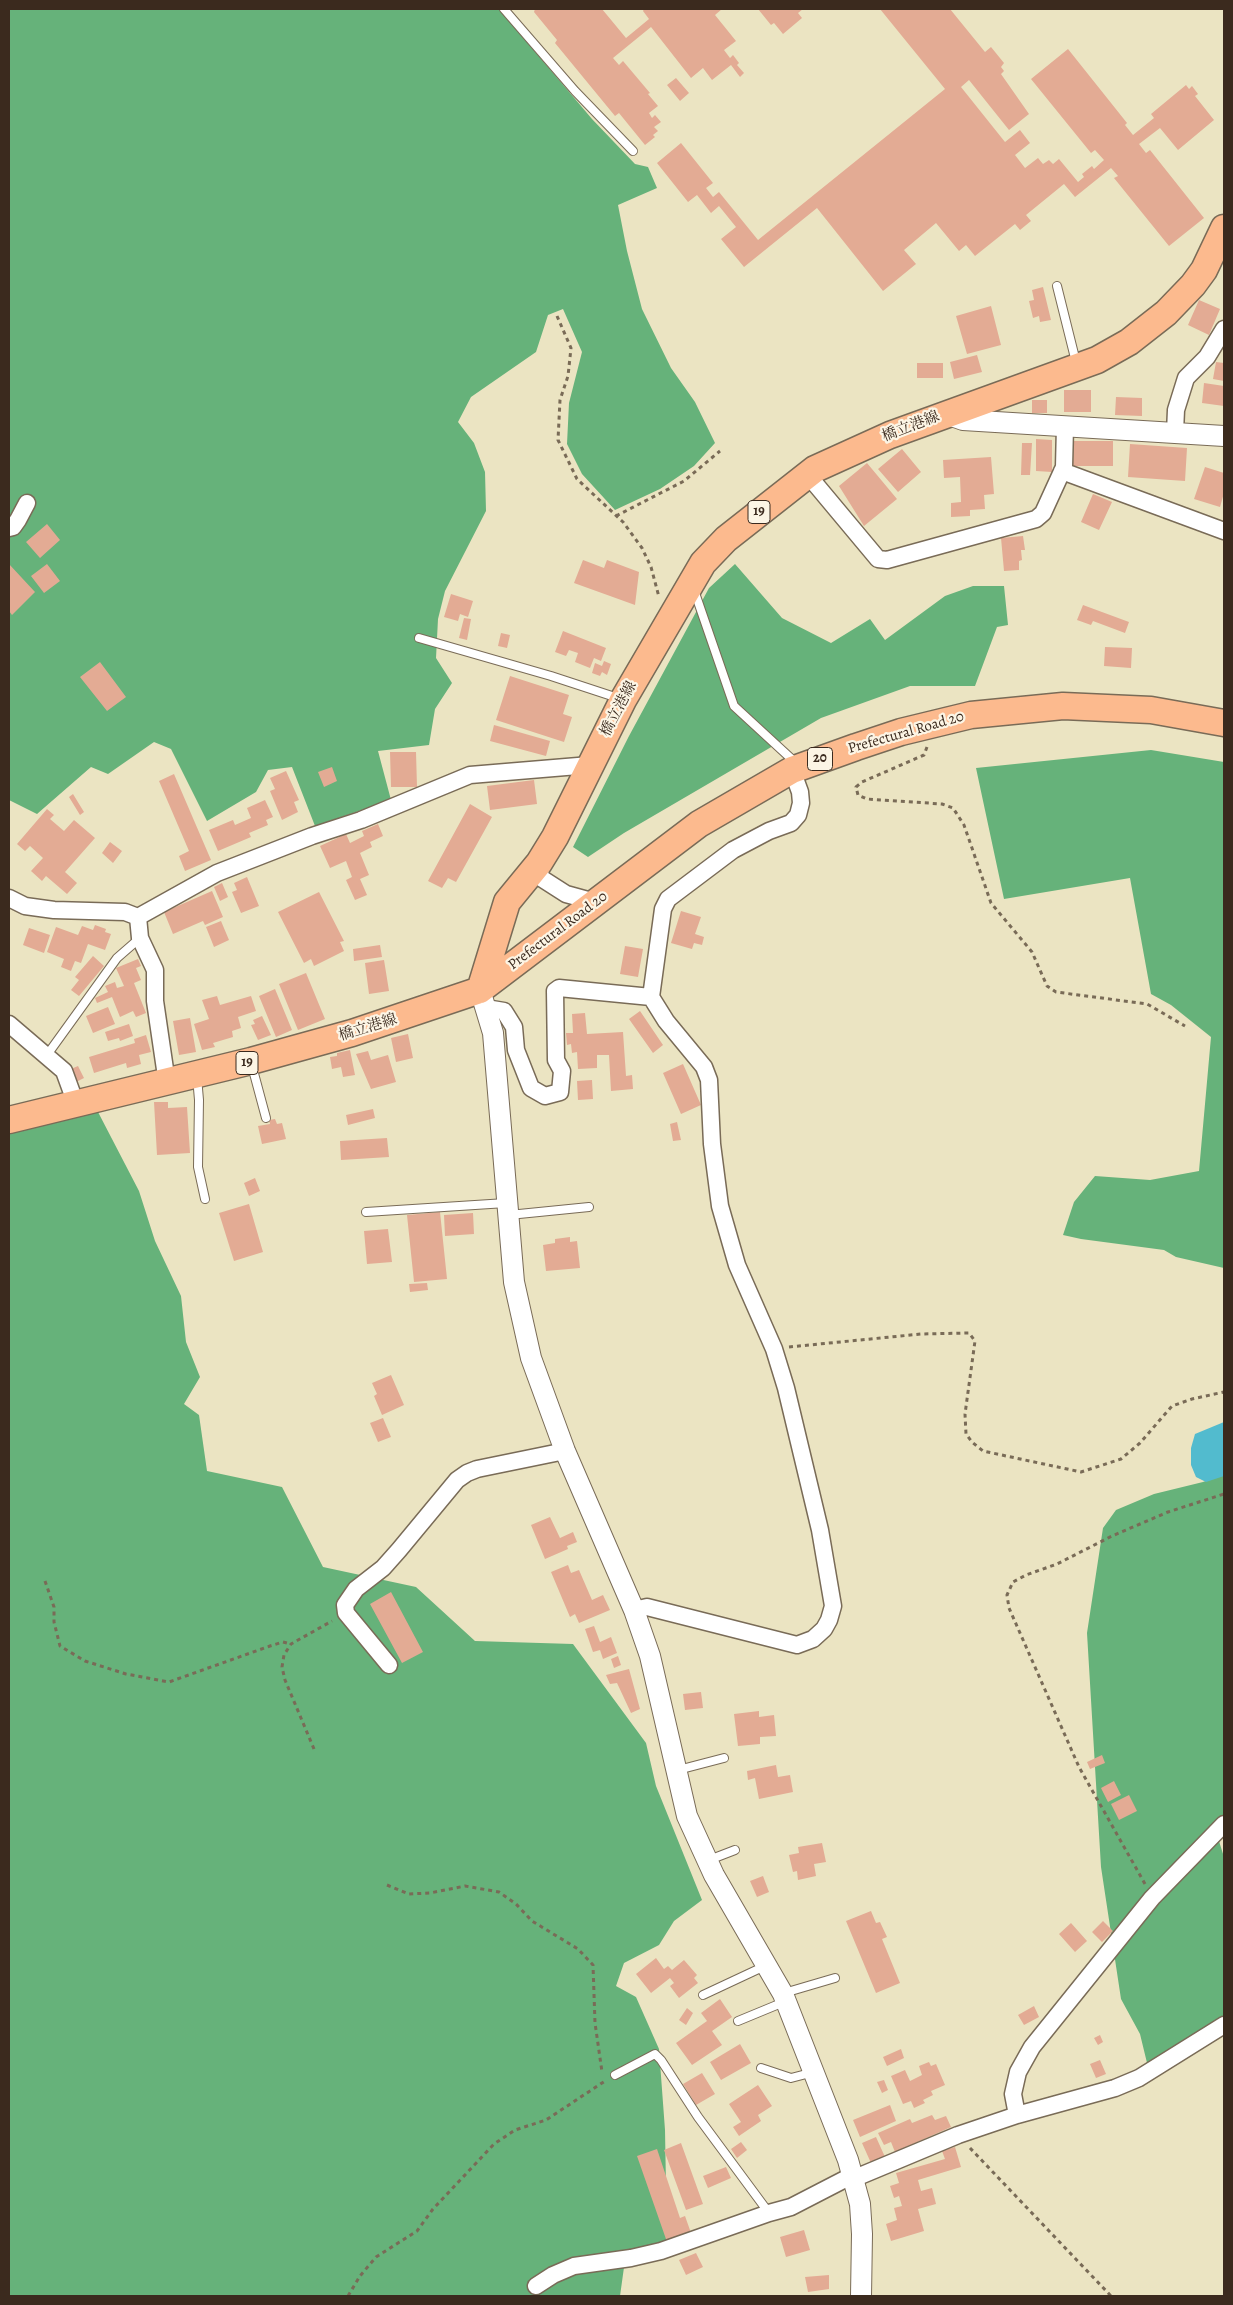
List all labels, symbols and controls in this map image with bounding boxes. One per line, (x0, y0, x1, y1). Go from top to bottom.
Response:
street label: 橋立港線 (880, 408, 942, 446)
road number: 19 (748, 501, 770, 524)
street label: 橋立港線 (597, 678, 641, 740)
street label: Prefectural Road 20 (846, 708, 966, 758)
road number: 20 (808, 748, 832, 771)
street label: Prefectural Road 20 (505, 888, 611, 974)
street label: 橋立港線 (337, 1011, 399, 1045)
road number: 19 (236, 1052, 258, 1074)

